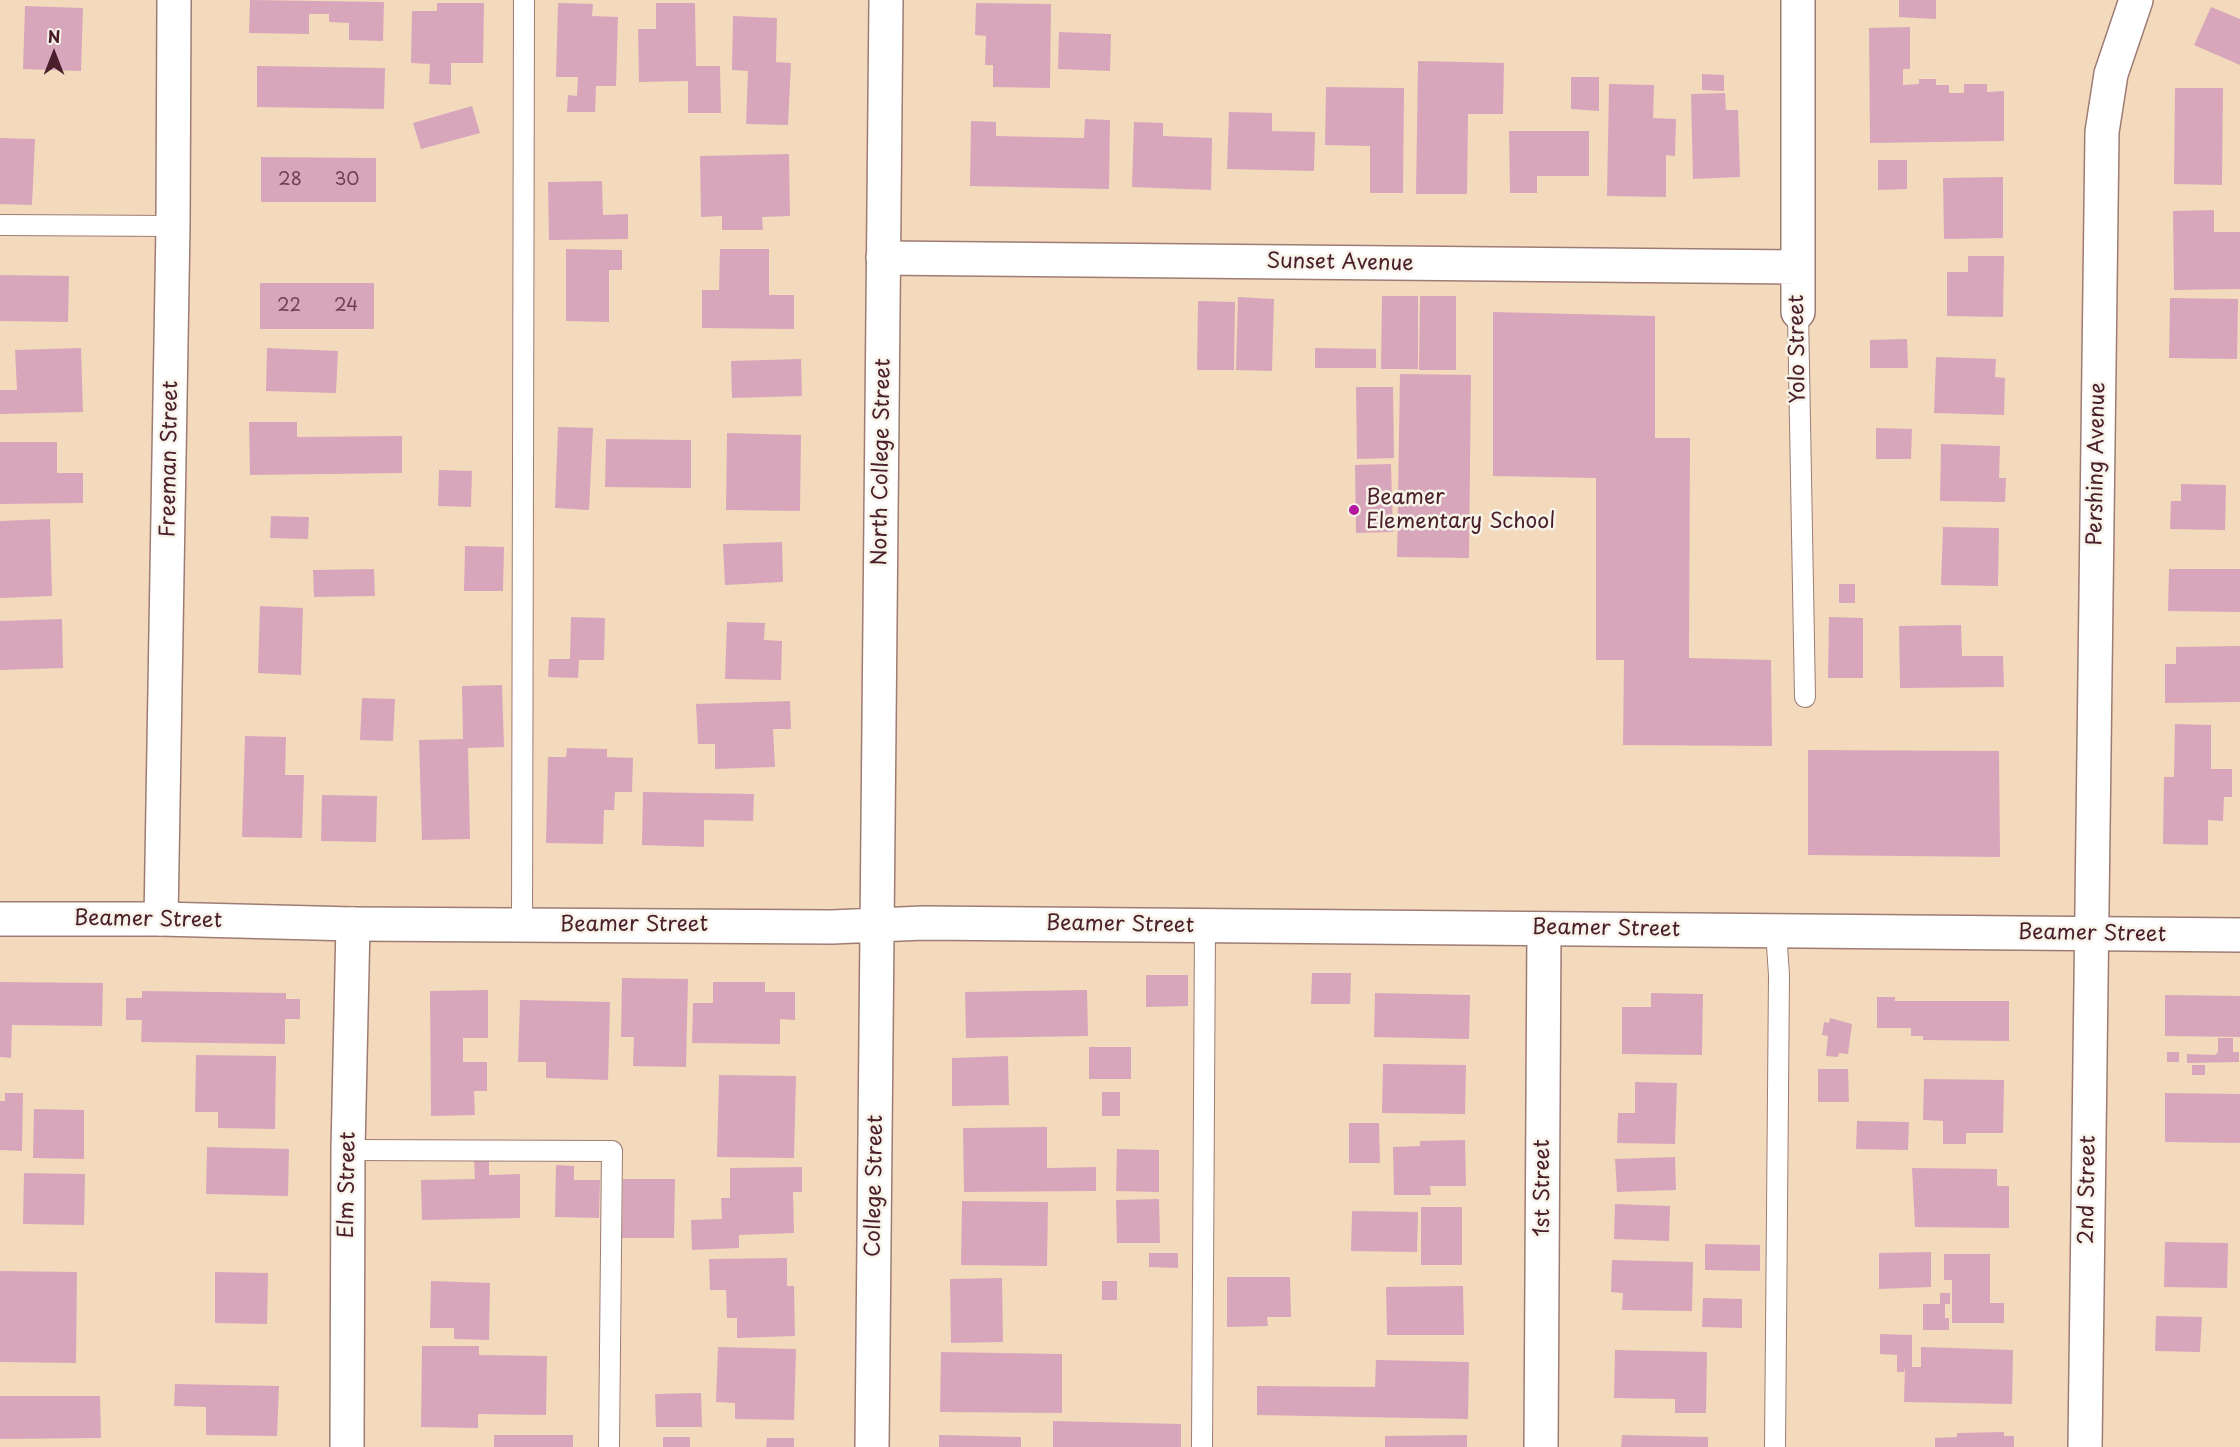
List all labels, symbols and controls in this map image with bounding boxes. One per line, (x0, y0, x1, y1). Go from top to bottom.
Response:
north arrow (24, 24, 84, 84)
text: N (48, 24, 60, 48)
house number: 28 (278, 169, 302, 191)
house number: 30 (334, 169, 360, 191)
street label: Sunset Avenue (1266, 249, 1414, 277)
street label: Yolo Street (1784, 294, 1812, 404)
house number: 22 (277, 295, 301, 317)
house number: 24 (334, 295, 358, 317)
street label: North College Street (868, 358, 896, 566)
street label: Freeman Street (156, 380, 184, 538)
street label: Pershing Avenue (2083, 382, 2111, 546)
place label: Beamer Elementary School (1366, 485, 1555, 535)
marker: Beamer Elementary School (1347, 503, 1361, 517)
street label: Beamer Street (74, 906, 222, 934)
street label: Beamer Street (1046, 911, 1194, 939)
street label: Beamer Street (560, 912, 708, 938)
street label: Beamer Street (1532, 915, 1680, 943)
street label: Beamer Street (2018, 920, 2166, 948)
street label: College Street (861, 1115, 889, 1257)
street label: Elm Street (334, 1131, 362, 1239)
street label: 2nd Street (2074, 1135, 2102, 1245)
street label: 1st Street (1530, 1139, 1556, 1237)

